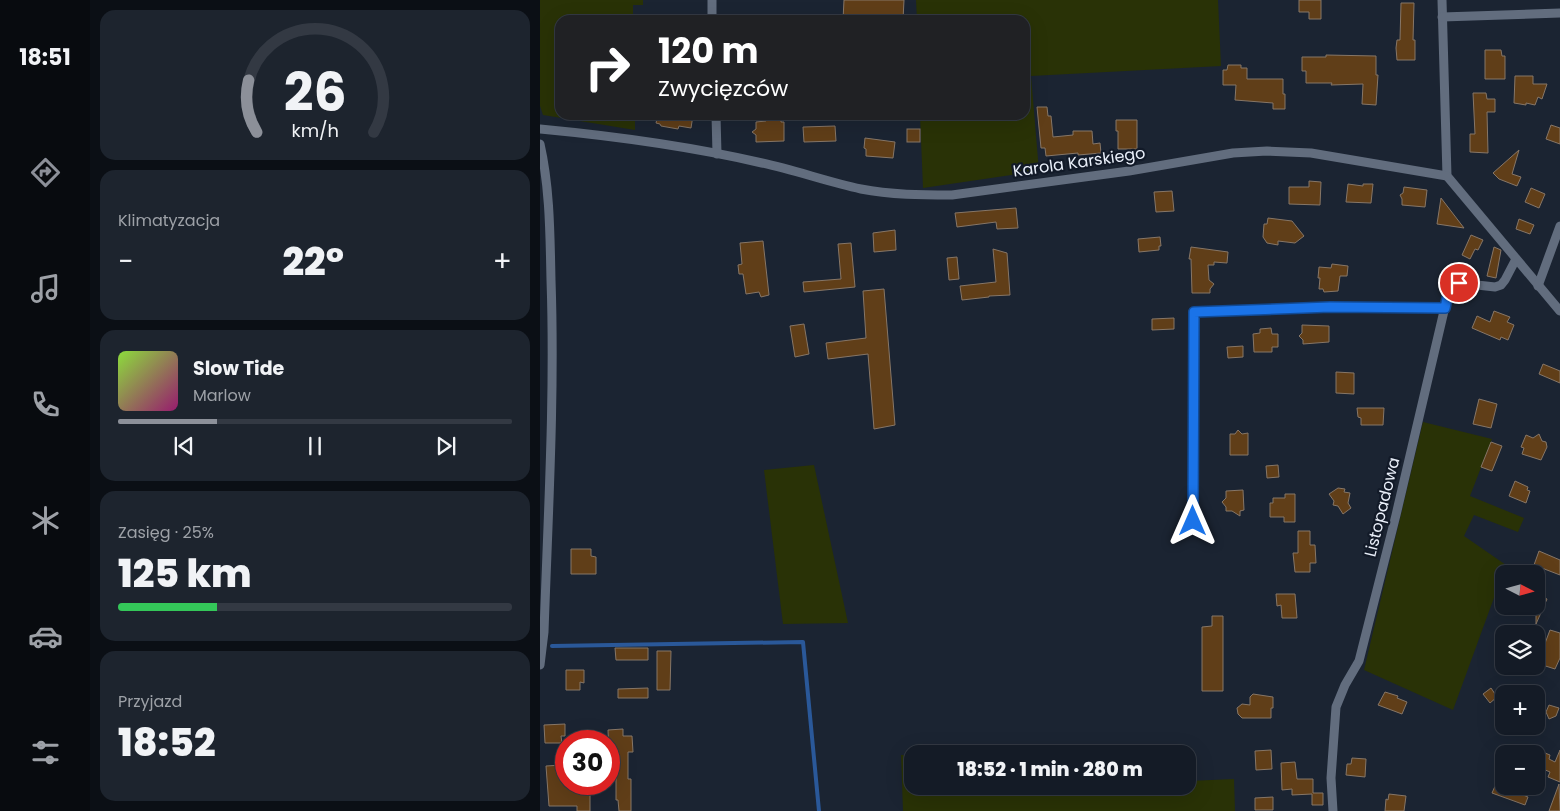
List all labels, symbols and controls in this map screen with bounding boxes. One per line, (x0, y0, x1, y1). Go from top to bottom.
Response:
text: 120 m (658, 26, 758, 75)
icon: right (575, 35, 640, 100)
text: 18:51 (19, 42, 71, 73)
text: 26 (284, 56, 346, 129)
text: Zwycięzców (658, 73, 788, 104)
text: km/h (291, 118, 339, 143)
street label: Karola Karskiego (1011, 141, 1147, 183)
icon: directions (28, 155, 63, 190)
text: Klimatyzacja (118, 209, 220, 232)
text: 22° (282, 235, 344, 288)
text: − (118, 242, 133, 281)
text: + (493, 242, 512, 281)
pin (1438, 262, 1480, 304)
icon: arrive (1445, 269, 1473, 297)
icon: music (28, 271, 63, 306)
text: Slow Tide (193, 355, 284, 382)
text: Marlow (193, 384, 251, 407)
icon: phone (28, 387, 63, 422)
icon: previous (170, 432, 198, 460)
icon: pause (301, 432, 329, 460)
icon: next (432, 432, 460, 460)
street label: Listopadowa (1359, 455, 1405, 559)
position arrow (1166, 494, 1218, 546)
icon: climate (28, 503, 63, 538)
text: Zasięg · 25% (118, 521, 214, 544)
text: 125 km (118, 547, 252, 600)
north arrow (1495, 565, 1545, 615)
map controls (1495, 565, 1545, 795)
icon: car (28, 619, 63, 654)
button: layers (1495, 625, 1545, 675)
button: + (1495, 685, 1545, 735)
text: Przyjazd (118, 690, 182, 713)
text: 18:52 (118, 716, 216, 769)
speed limit sign: 30 (555, 730, 620, 795)
icon: filters (28, 735, 63, 770)
button: − (1495, 745, 1545, 795)
text: 18:52 · 1 min · 280 m (957, 756, 1143, 783)

